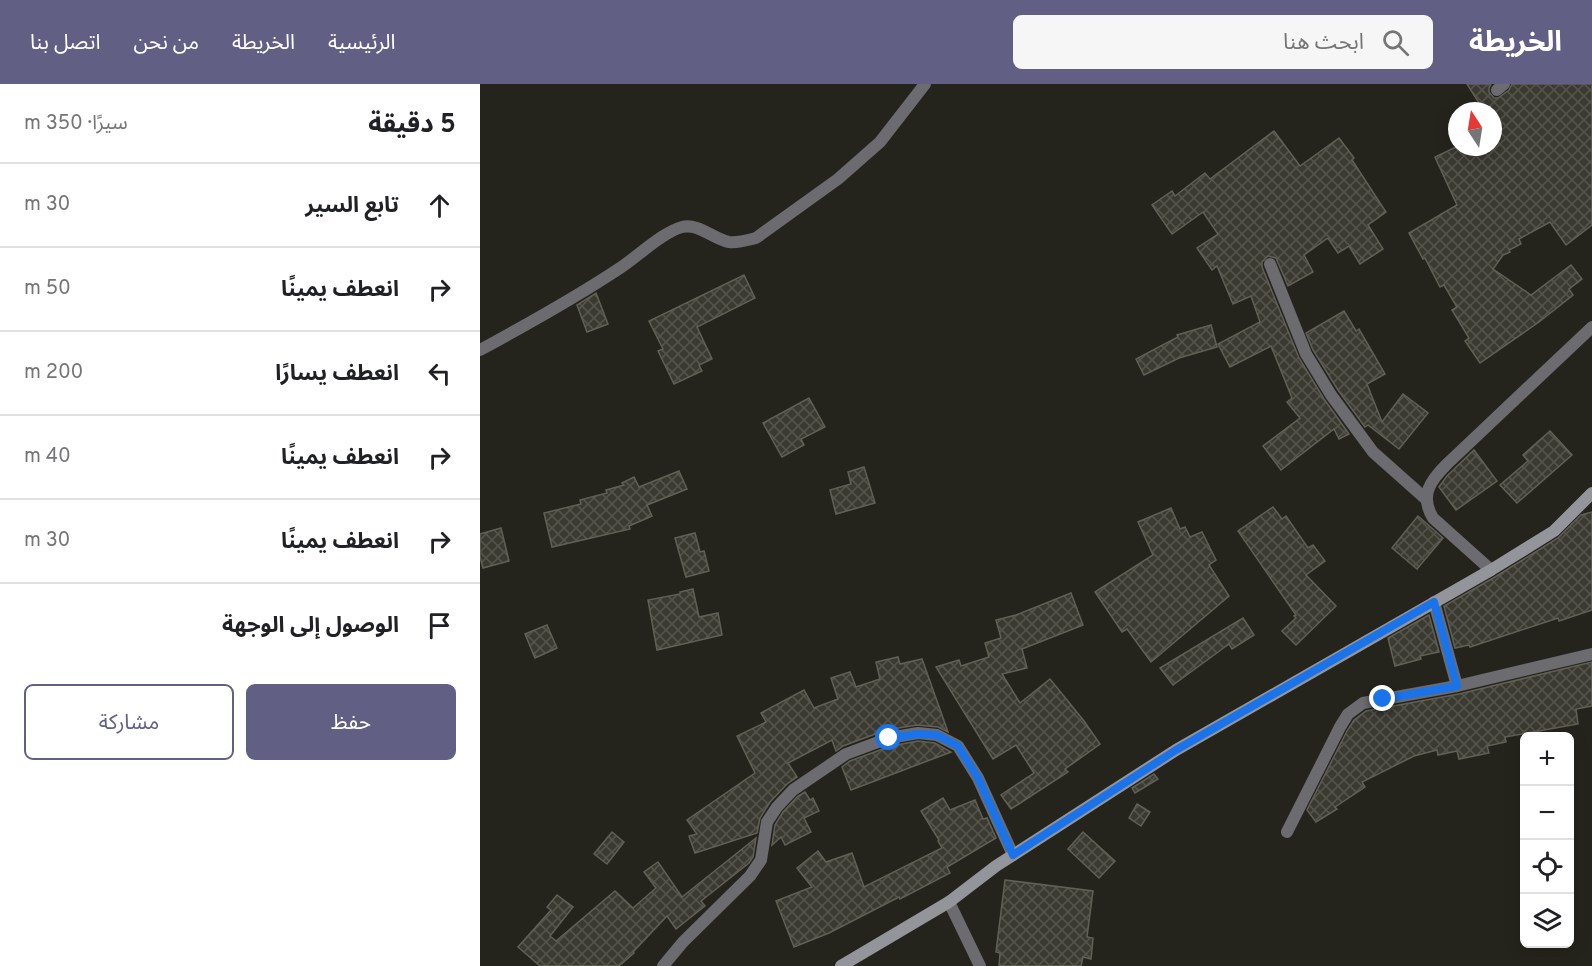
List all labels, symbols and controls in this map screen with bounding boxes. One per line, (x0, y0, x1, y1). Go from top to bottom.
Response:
search box (1013, 15, 1433, 69)
icon: search (1379, 26, 1412, 59)
text: الخريطة (1469, 26, 1562, 62)
text: اتصل بنا (30, 30, 100, 57)
text: من نحن (133, 30, 199, 57)
text: الخريطة (232, 30, 295, 57)
text: الرئيسية (328, 30, 396, 57)
text: ابحث هنا (1283, 30, 1364, 57)
north arrow (1448, 102, 1502, 156)
text: 5 دقيقة (368, 109, 456, 142)
text: سيرًا · 350 m (24, 111, 128, 137)
icon: ahead (423, 189, 456, 222)
text: 30 m (24, 192, 70, 218)
text: تابع السير (305, 193, 399, 220)
icon: right (423, 273, 456, 306)
text: 50 m (24, 276, 71, 302)
text: انعطف يمينًا (281, 277, 399, 304)
icon: left (423, 357, 456, 390)
text: 200 m (24, 360, 83, 386)
text: انعطف يسارًا (275, 361, 399, 388)
icon: right (423, 441, 456, 474)
text: 40 m (24, 444, 71, 470)
text: انعطف يمينًا (281, 445, 399, 472)
icon: right (423, 525, 456, 558)
text: 30 m (24, 528, 70, 554)
text: انعطف يمينًا (281, 529, 399, 556)
icon: arrive (423, 609, 456, 642)
text: الوصول إلى الوجهة (222, 613, 399, 640)
button: مشاركة (24, 684, 234, 760)
button: حفظ (246, 684, 456, 760)
route end (1369, 685, 1395, 711)
route start (875, 724, 901, 750)
map controls (1520, 732, 1574, 948)
button: + (1520, 732, 1574, 786)
button: − (1520, 786, 1574, 840)
button: locate (1520, 840, 1574, 894)
button: layers (1520, 894, 1574, 948)

